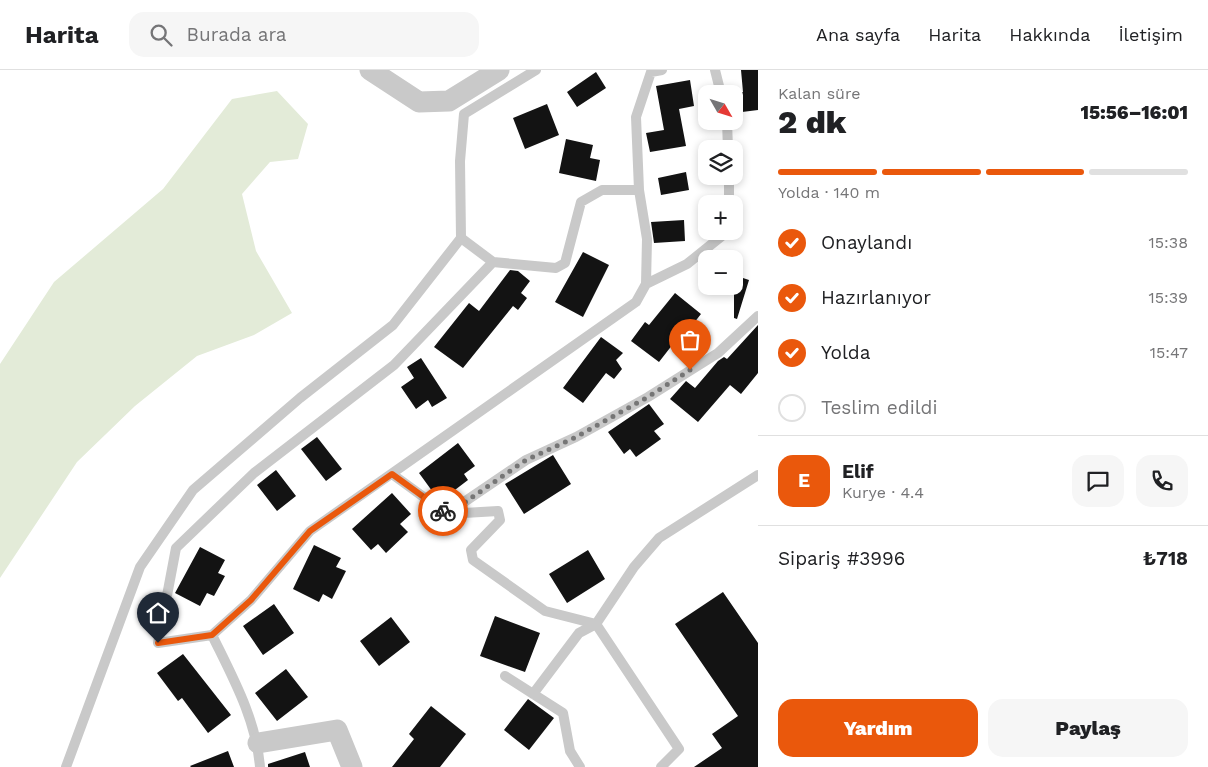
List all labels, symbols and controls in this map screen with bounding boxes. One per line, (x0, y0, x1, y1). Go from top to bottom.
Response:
search box (129, 12, 479, 57)
text: Harita (25, 21, 99, 49)
icon: search (147, 21, 175, 49)
text: Burada ara (187, 23, 287, 46)
text: Ana sayfa (816, 24, 900, 45)
text: Harita (928, 24, 981, 45)
text: Hakkında (1009, 24, 1090, 45)
text: İletişim (1118, 24, 1183, 45)
text: Kalan süre (778, 84, 860, 103)
north arrow (698, 85, 742, 130)
map controls (698, 85, 743, 295)
text: 15:56–16:01 (1080, 101, 1188, 124)
text: 2 dk (778, 103, 846, 141)
button: layers (698, 140, 743, 185)
text: Yolda · 140 m (778, 183, 880, 202)
button: + (698, 195, 743, 240)
icon: check (778, 229, 806, 257)
text: Onaylandı (821, 231, 912, 254)
text: 15:38 (1149, 233, 1188, 252)
button: − (698, 250, 743, 295)
icon: check (778, 284, 806, 312)
text: Hazırlanıyor (821, 286, 931, 309)
text: 15:39 (1149, 288, 1188, 307)
pin (669, 319, 711, 370)
icon: bag (676, 326, 704, 354)
icon: check (778, 339, 806, 367)
text: Yolda (821, 341, 870, 364)
text: 15:47 (1150, 343, 1188, 362)
text: Teslim edildi (821, 396, 938, 419)
button: chat (1072, 455, 1124, 507)
button: phone (1136, 455, 1188, 507)
text: Elif (842, 460, 874, 483)
text: E (798, 469, 810, 492)
text: Kurye · 4.4 (842, 483, 924, 502)
courier (418, 486, 468, 536)
icon: bike (429, 497, 457, 525)
text: Sipariş #3996 (778, 547, 905, 570)
text: ₺718 (1143, 547, 1188, 570)
pin (137, 592, 179, 643)
icon: home (144, 599, 172, 627)
button: Yardım (778, 699, 978, 757)
button: Paylaş (988, 699, 1188, 757)

